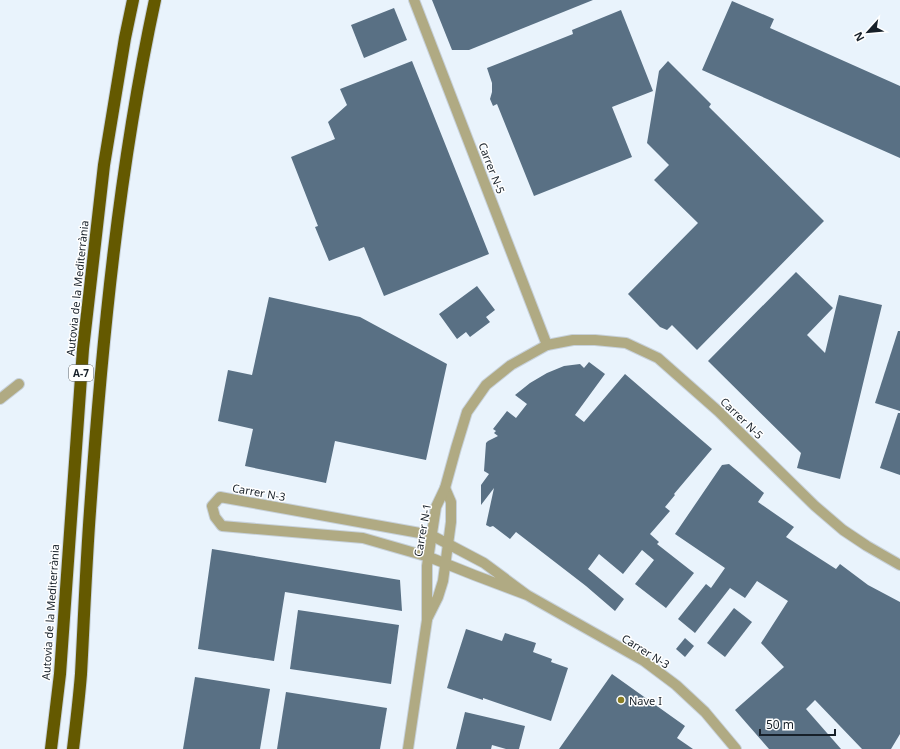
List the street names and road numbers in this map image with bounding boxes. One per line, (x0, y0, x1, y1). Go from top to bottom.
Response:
street label: Carrer N-5 (475, 140, 509, 196)
street label: Autovia de la Mediterrània (62, 219, 92, 357)
road number: A-7 (69, 365, 93, 381)
street label: Carrer N-5 (717, 394, 767, 442)
street label: Carrer N-3 (231, 480, 287, 504)
street label: Carrer N-1 (410, 502, 434, 558)
street label: Autovia de la Mediterrània (38, 544, 62, 680)
street label: Carrer N-3 (619, 630, 673, 672)

